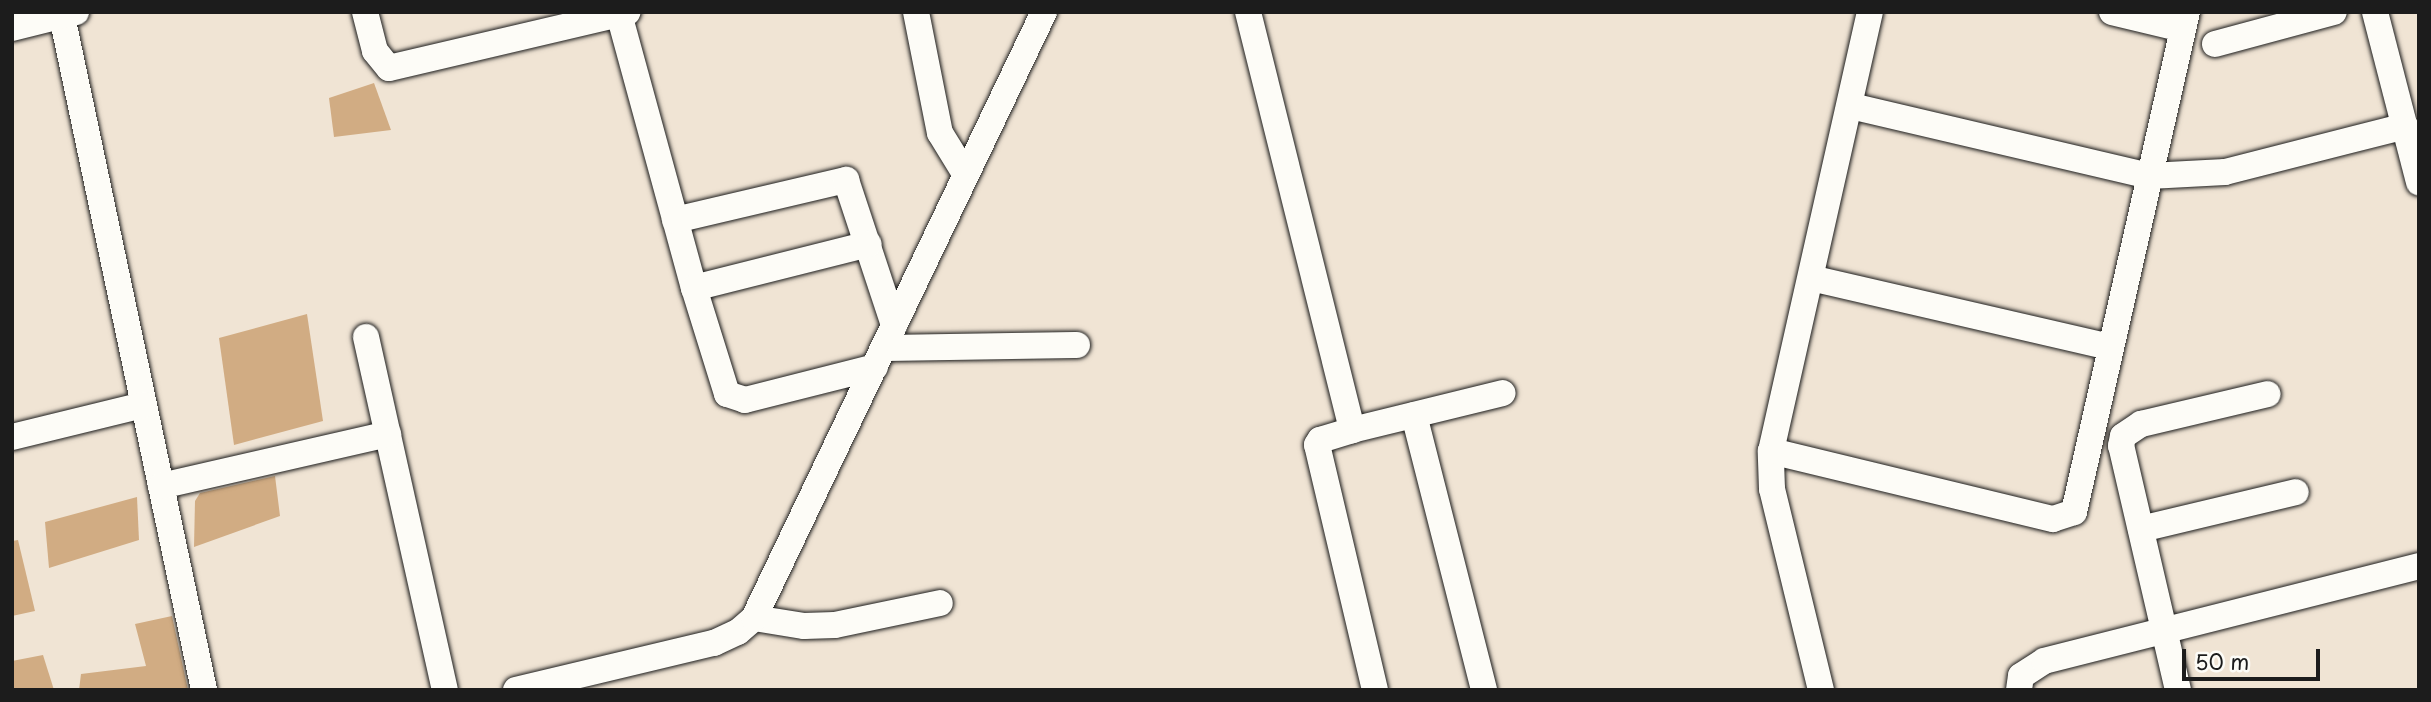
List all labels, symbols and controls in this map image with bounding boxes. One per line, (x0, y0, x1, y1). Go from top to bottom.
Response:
scale bar (2186, 636, 2324, 680)
text: 50 m (2195, 645, 2249, 677)

